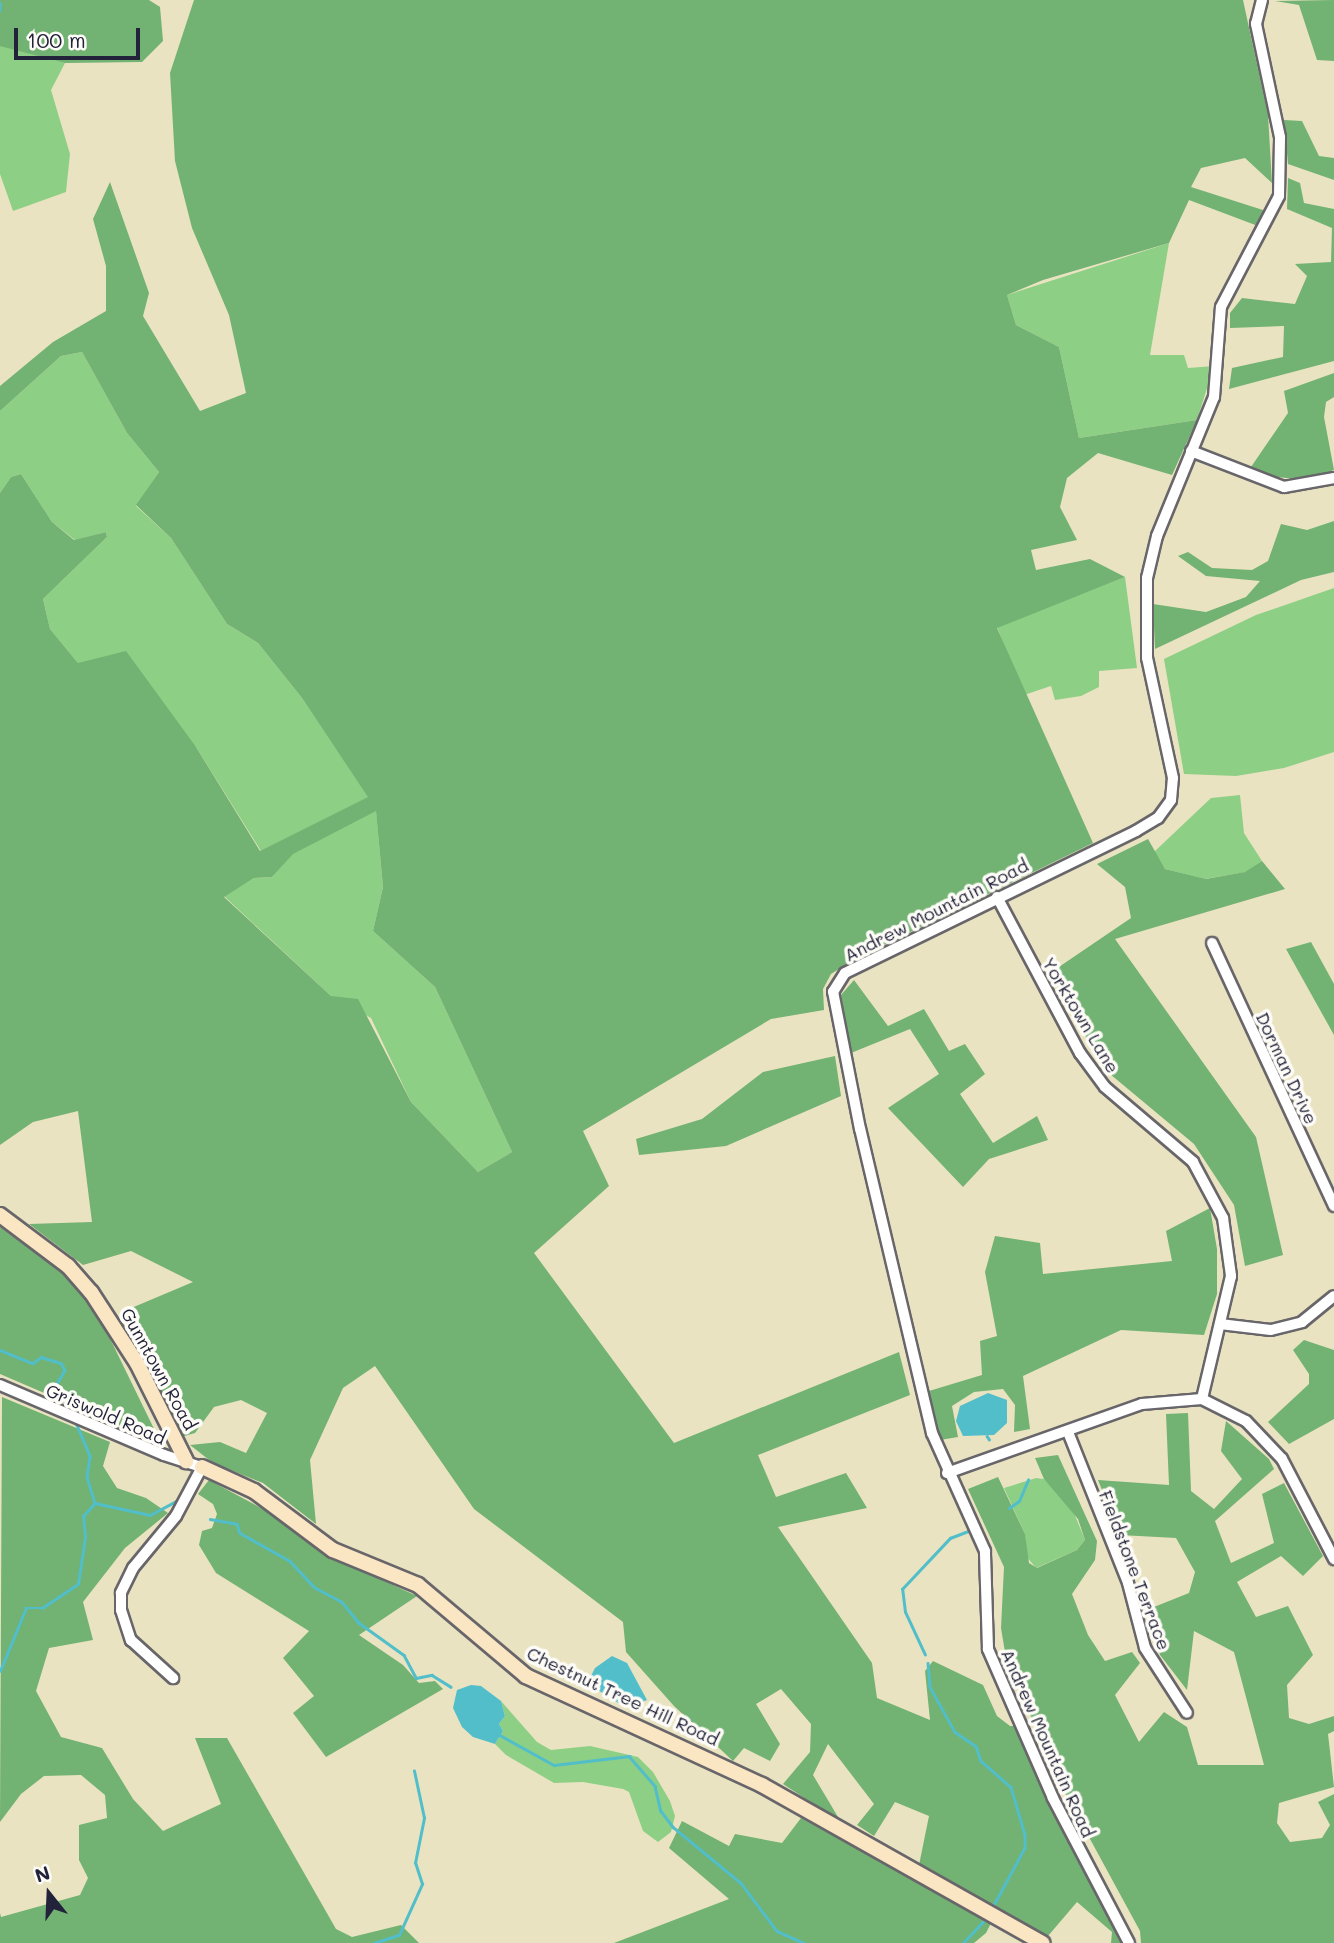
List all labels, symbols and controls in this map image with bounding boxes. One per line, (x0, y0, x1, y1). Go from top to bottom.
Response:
scale bar (18, 14, 144, 58)
text: 100 m (27, 26, 86, 53)
street label: Andrew Mountain Road (840, 854, 1032, 966)
street label: Yorktown Lane (1038, 953, 1124, 1077)
street label: Dorman Drive (1252, 1009, 1322, 1127)
street label: Gunntown Road (117, 1304, 201, 1434)
street label: Griswold Road (43, 1379, 169, 1449)
street label: Fieldstone Terrace (1095, 1487, 1175, 1653)
street label: Chestnut Tree Hill Road (524, 1642, 722, 1750)
street label: Andrew Mountain Road (997, 1646, 1099, 1840)
north arrow (14, 1859, 84, 1929)
text: N (32, 1859, 53, 1888)

